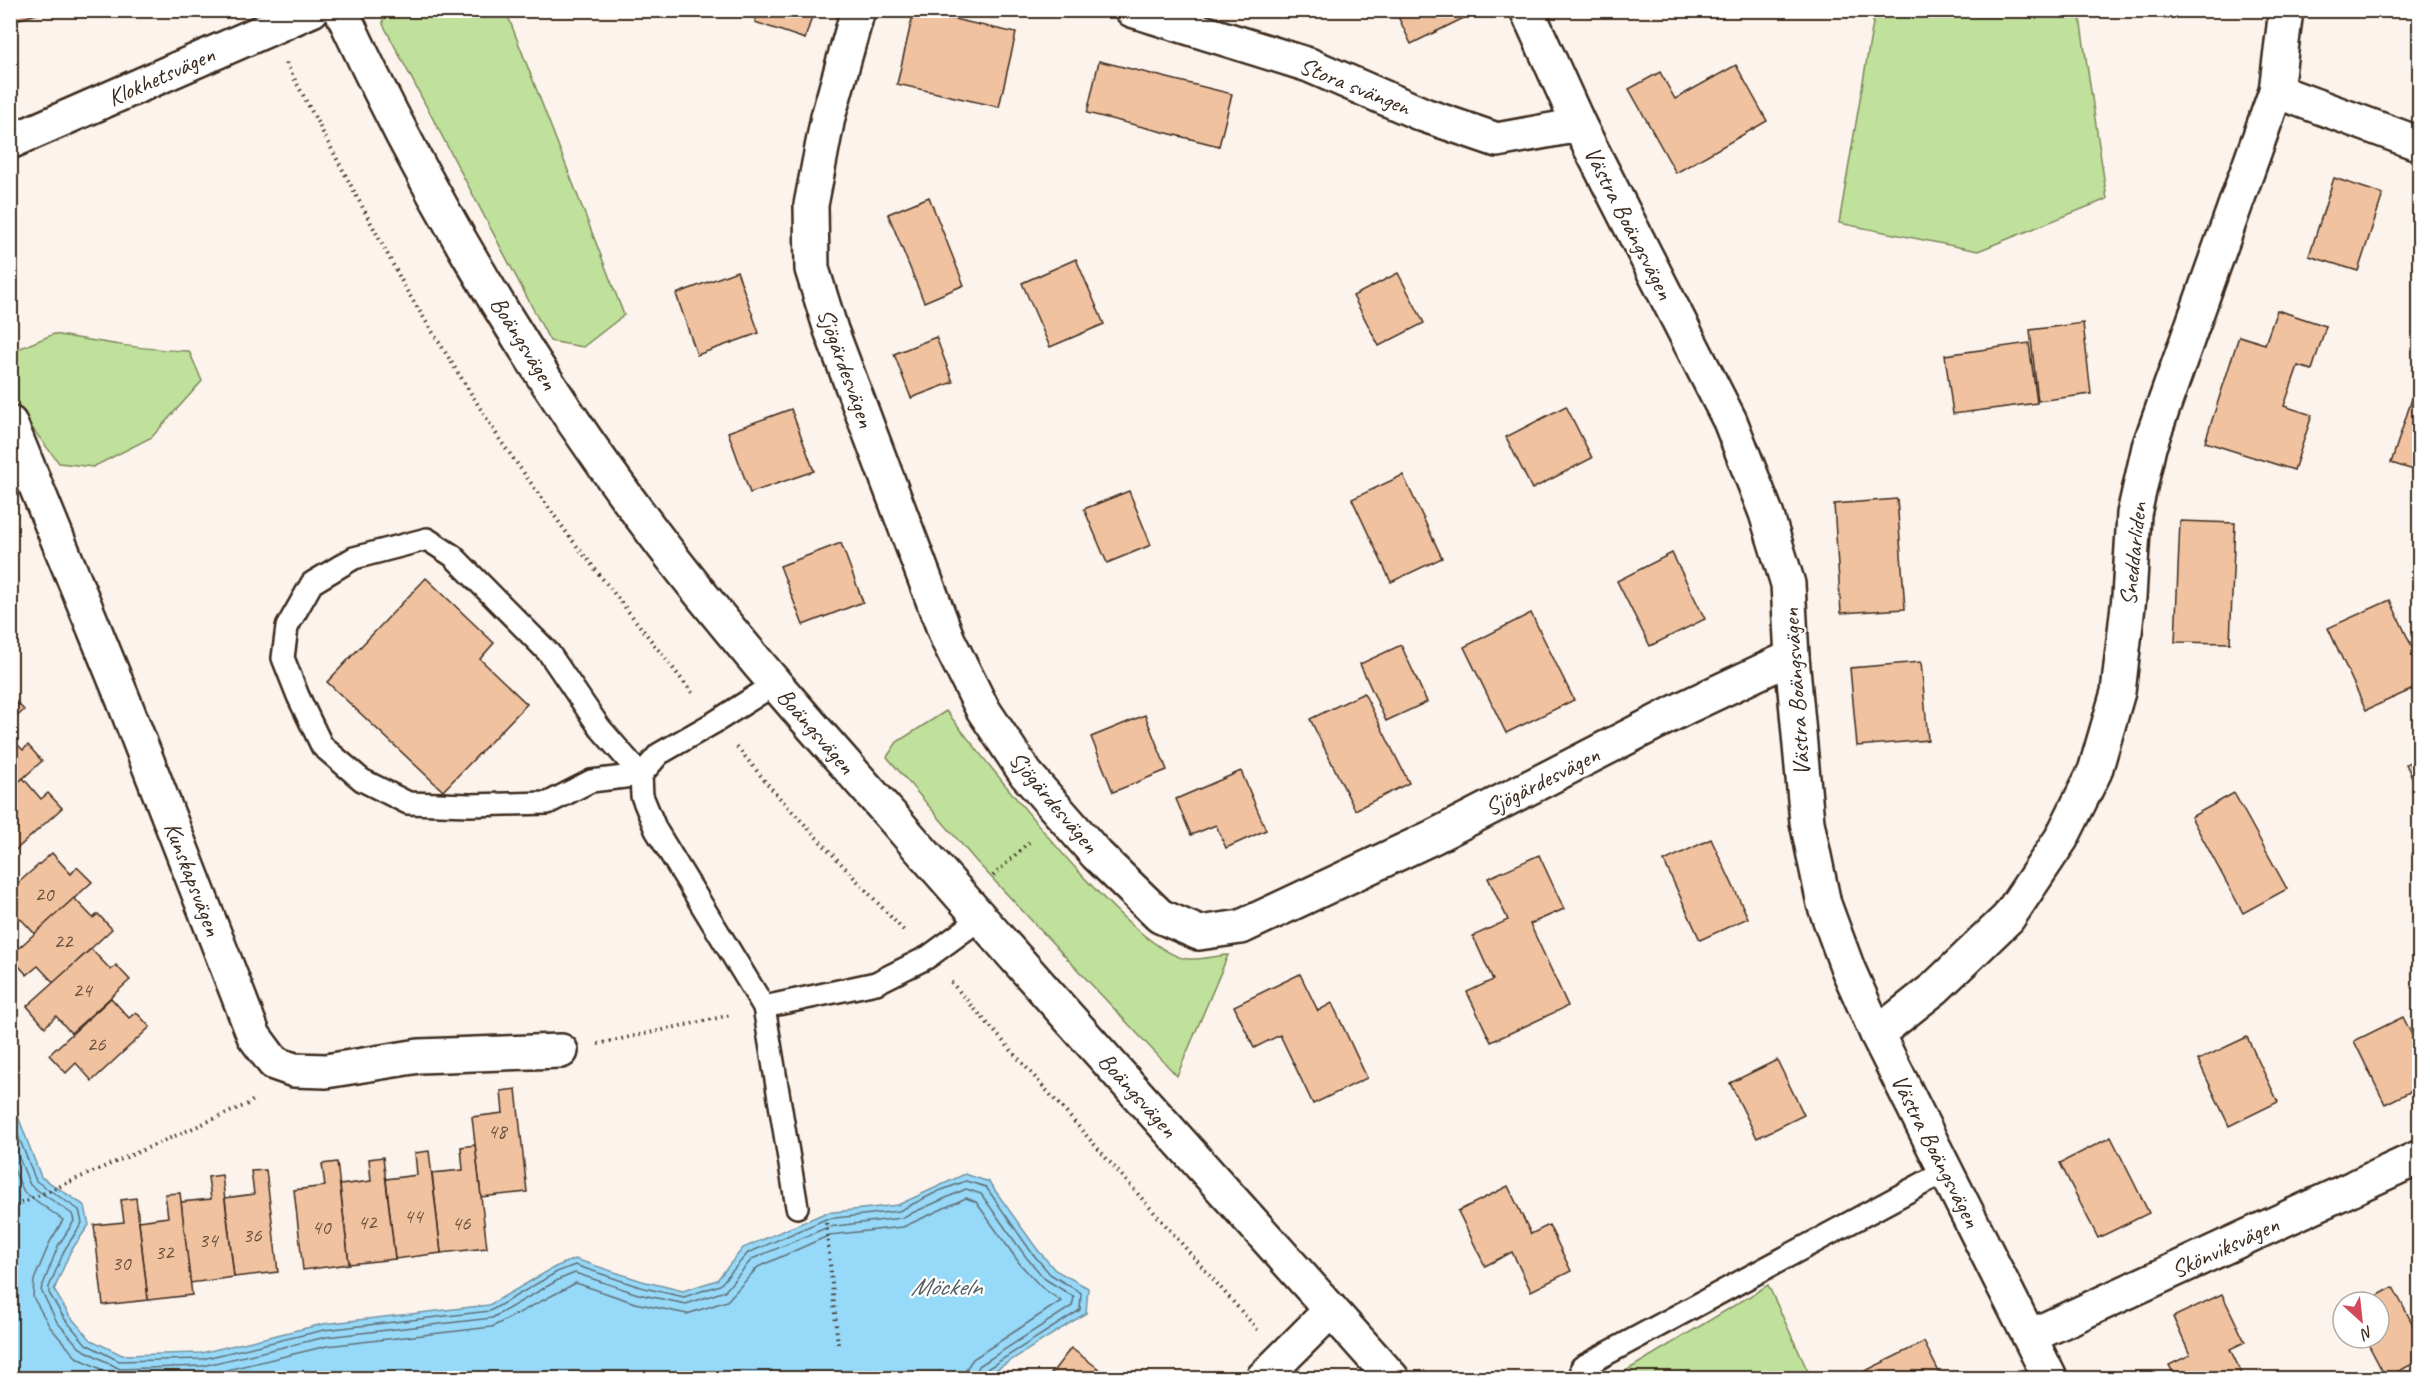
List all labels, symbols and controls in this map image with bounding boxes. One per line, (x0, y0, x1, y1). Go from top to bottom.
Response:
street label: Klokhetsvägen (103, 39, 219, 113)
street label: Stora svängen (1295, 50, 1416, 122)
street label: Västra Boängsvägen (1578, 141, 1681, 305)
street label: Boängsvägen (484, 291, 565, 395)
street label: Sjögärdesvägen (811, 304, 881, 432)
street label: Sneddarliden (2113, 500, 2153, 607)
street label: Västra Boängsvägen (1775, 607, 1817, 777)
street label: Boängsvägen (770, 682, 862, 780)
street label: Sjögärdesvägen (1480, 739, 1604, 823)
street label: Sjögärdesvägen (1003, 745, 1106, 859)
street label: Kunskapsvägen (158, 818, 228, 940)
house number: 20 (35, 881, 55, 907)
house number: 22 (54, 928, 74, 954)
house number: 24 (73, 977, 94, 1003)
house number: 26 (87, 1031, 106, 1057)
street label: Boängsvägen (1092, 1046, 1184, 1144)
street label: Västra Boängsvägen (1885, 1069, 1988, 1233)
house number: 48 (488, 1118, 509, 1144)
house number: 44 (404, 1203, 425, 1229)
house number: 42 (358, 1209, 378, 1235)
street label: Skönviksvägen (2167, 1209, 2284, 1285)
house number: 46 (452, 1210, 471, 1236)
house number: 40 (312, 1214, 332, 1240)
house number: 36 (243, 1222, 262, 1248)
house number: 34 (199, 1227, 220, 1253)
house number: 32 (155, 1239, 175, 1265)
house number: 30 (112, 1250, 132, 1276)
water label: Möckeln (910, 1270, 984, 1303)
north arrow (2331, 1290, 2391, 1350)
text: N (2356, 1321, 2376, 1345)

